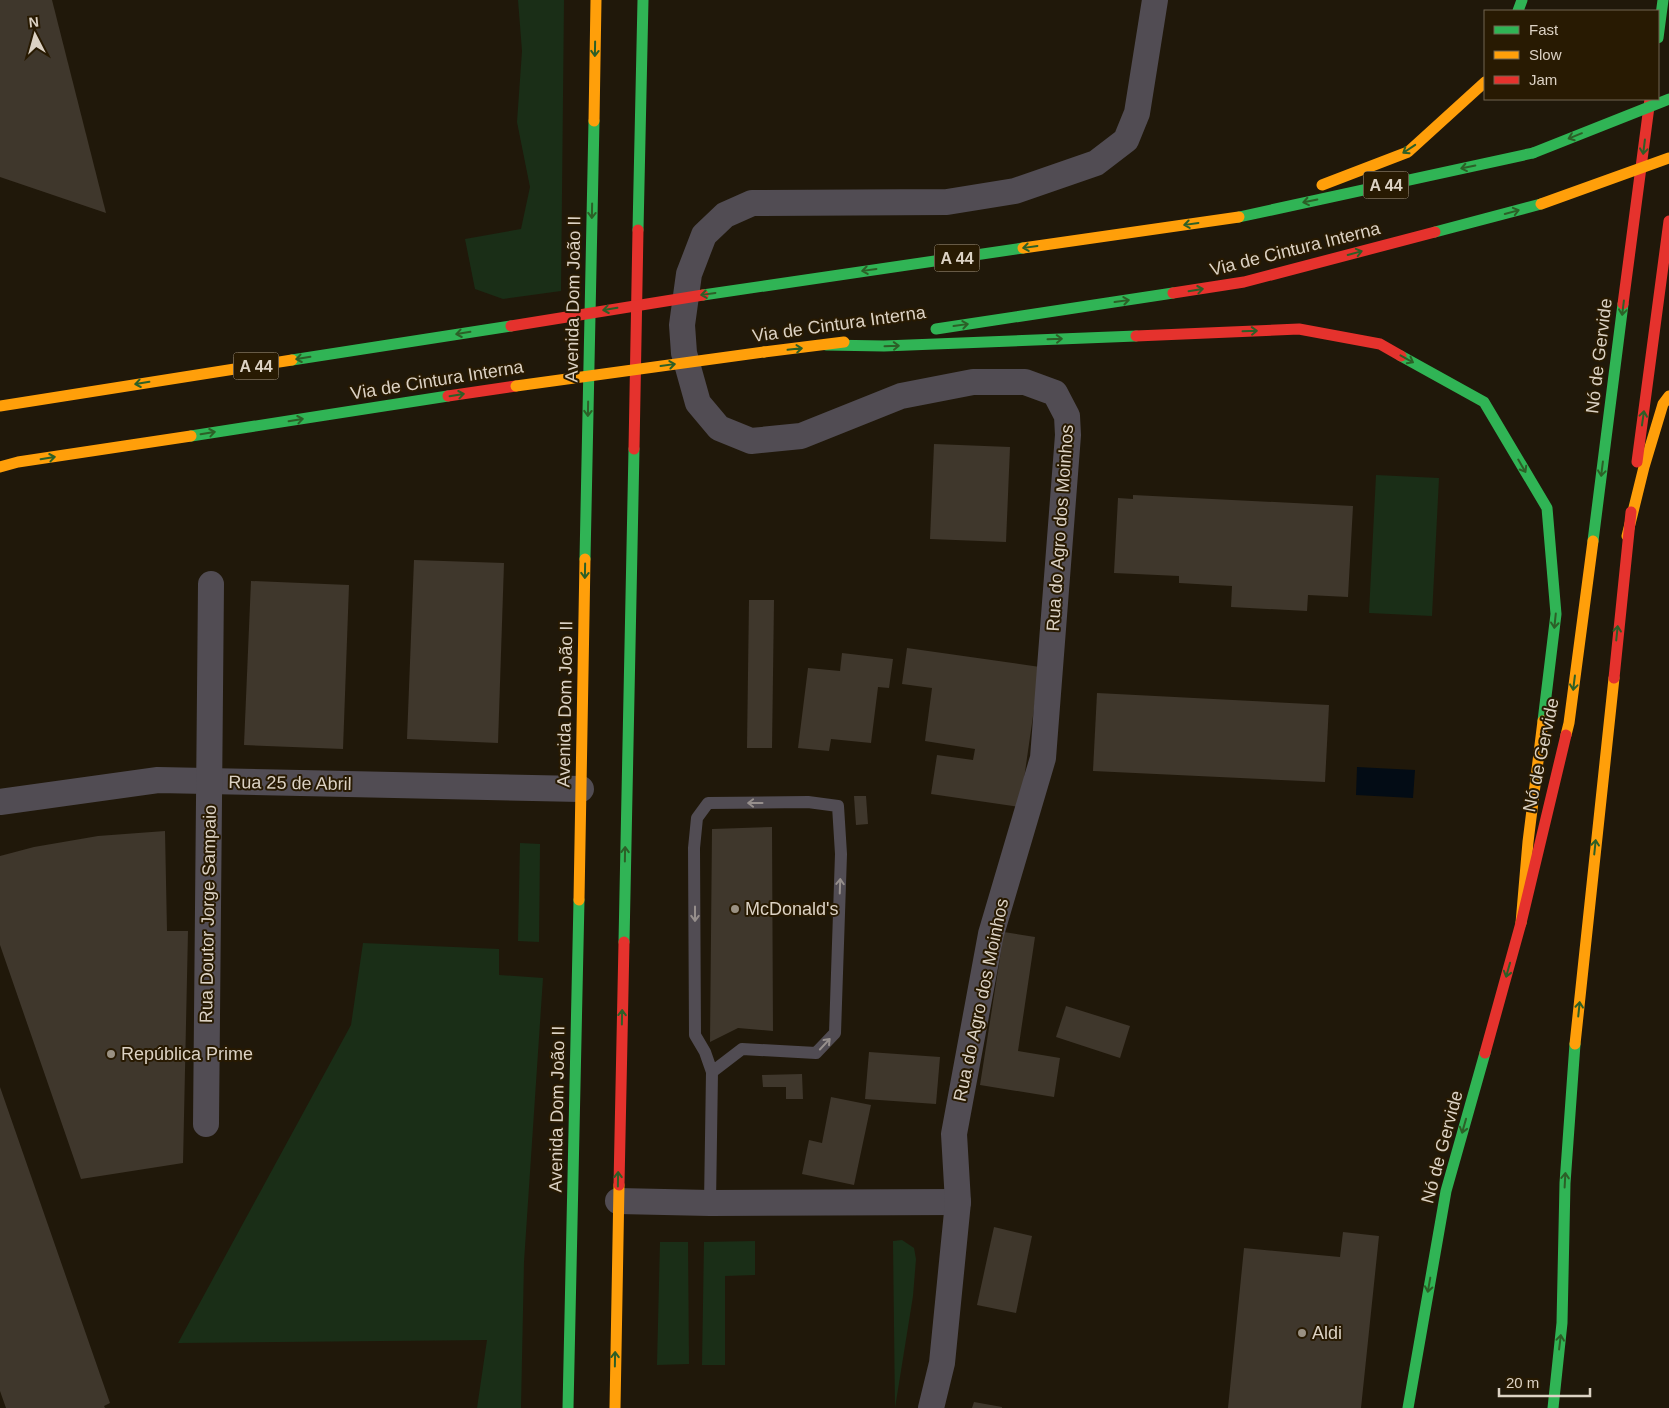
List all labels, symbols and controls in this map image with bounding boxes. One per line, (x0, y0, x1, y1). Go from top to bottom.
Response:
north arrow (10, 10, 60, 60)
legend (1484, 10, 1659, 100)
text: N (28, 14, 40, 31)
text: Fast (1529, 21, 1559, 38)
one-way arrow (590, 40, 600, 56)
text: Slow (1529, 46, 1562, 63)
text: Jam (1529, 71, 1557, 88)
one-way arrow (1568, 132, 1583, 141)
one-way arrow (1638, 139, 1648, 155)
one-way arrow (1403, 144, 1417, 154)
one-way arrow (1461, 163, 1477, 172)
road number: A 44 (1364, 172, 1408, 198)
one-way arrow (1302, 197, 1318, 206)
one-way arrow (587, 202, 597, 219)
one-way arrow (1503, 207, 1519, 216)
street label: Avenida Dom João II (562, 215, 584, 383)
street label: Via de Cintura Interna (1208, 218, 1383, 280)
one-way arrow (1183, 219, 1199, 229)
one-way arrow (1022, 242, 1038, 252)
road number: A 44 (934, 244, 980, 272)
one-way arrow (1346, 248, 1362, 257)
one-way arrow (861, 266, 877, 276)
one-way arrow (1188, 284, 1204, 294)
one-way arrow (701, 289, 717, 299)
one-way arrow (1113, 296, 1129, 306)
street label: Nó de Gervide (1582, 297, 1616, 415)
one-way arrow (1617, 300, 1627, 316)
street label: Via de Cintura Interna (751, 302, 928, 346)
one-way arrow (602, 305, 618, 315)
one-way arrow (953, 320, 969, 330)
one-way arrow (1242, 327, 1258, 336)
one-way arrow (455, 328, 471, 338)
one-way arrow (1046, 334, 1063, 344)
one-way arrow (884, 341, 900, 350)
one-way arrow (787, 344, 803, 354)
road number: A 44 (234, 352, 278, 380)
one-way arrow (295, 354, 311, 364)
one-way arrow (1400, 354, 1415, 364)
street label: Via de Cintura Interna (349, 356, 526, 404)
one-way arrow (660, 360, 676, 370)
one-way arrow (134, 379, 150, 389)
one-way arrow (448, 390, 464, 400)
one-way arrow (584, 400, 593, 416)
one-way arrow (1638, 410, 1648, 426)
one-way arrow (288, 414, 304, 424)
street label: Rua do Agro dos Moinhos (1043, 424, 1077, 632)
one-way arrow (200, 428, 216, 438)
one-way arrow (39, 453, 55, 463)
one-way arrow (1517, 458, 1527, 473)
one-way arrow (1596, 461, 1606, 477)
one-way arrow (581, 563, 590, 579)
one-way arrow (1550, 613, 1560, 629)
street label: Avenida Dom João II (554, 620, 576, 788)
one-way arrow (1613, 625, 1622, 641)
one-way arrow (1569, 674, 1579, 690)
street label: Nó de Gervide (1519, 696, 1563, 814)
street label: Rua 25 de Abril (228, 772, 352, 794)
one-way arrow (747, 798, 763, 807)
street label: Rua Doutor Jorge Sampaio (196, 805, 220, 1023)
one-way arrow (1591, 839, 1600, 855)
one-way arrow (620, 847, 630, 863)
one-way arrow (835, 878, 844, 894)
street label: Rua do Agro dos Moinhos (950, 897, 1012, 1103)
place label: McDonald's (745, 899, 838, 919)
marker: McDonald's (729, 903, 741, 915)
one-way arrow (690, 906, 699, 922)
one-way arrow (1503, 961, 1512, 977)
one-way arrow (1574, 1001, 1584, 1017)
one-way arrow (617, 1009, 627, 1026)
street label: Avenida Dom João II (546, 1025, 568, 1193)
one-way arrow (819, 1038, 830, 1051)
place label: República Prime (121, 1044, 253, 1064)
marker: República Prime (105, 1048, 117, 1060)
street label: Nó de Gervide (1417, 1088, 1467, 1206)
one-way arrow (1459, 1118, 1469, 1134)
one-way arrow (613, 1172, 623, 1188)
one-way arrow (1560, 1172, 1569, 1188)
one-way arrow (1424, 1276, 1434, 1292)
place label: Aldi (1312, 1323, 1342, 1343)
marker: Aldi (1296, 1327, 1308, 1339)
one-way arrow (1555, 1334, 1565, 1350)
one-way arrow (610, 1352, 620, 1368)
scale bar (1499, 1366, 1590, 1398)
text: 20 m (1506, 1374, 1539, 1391)

